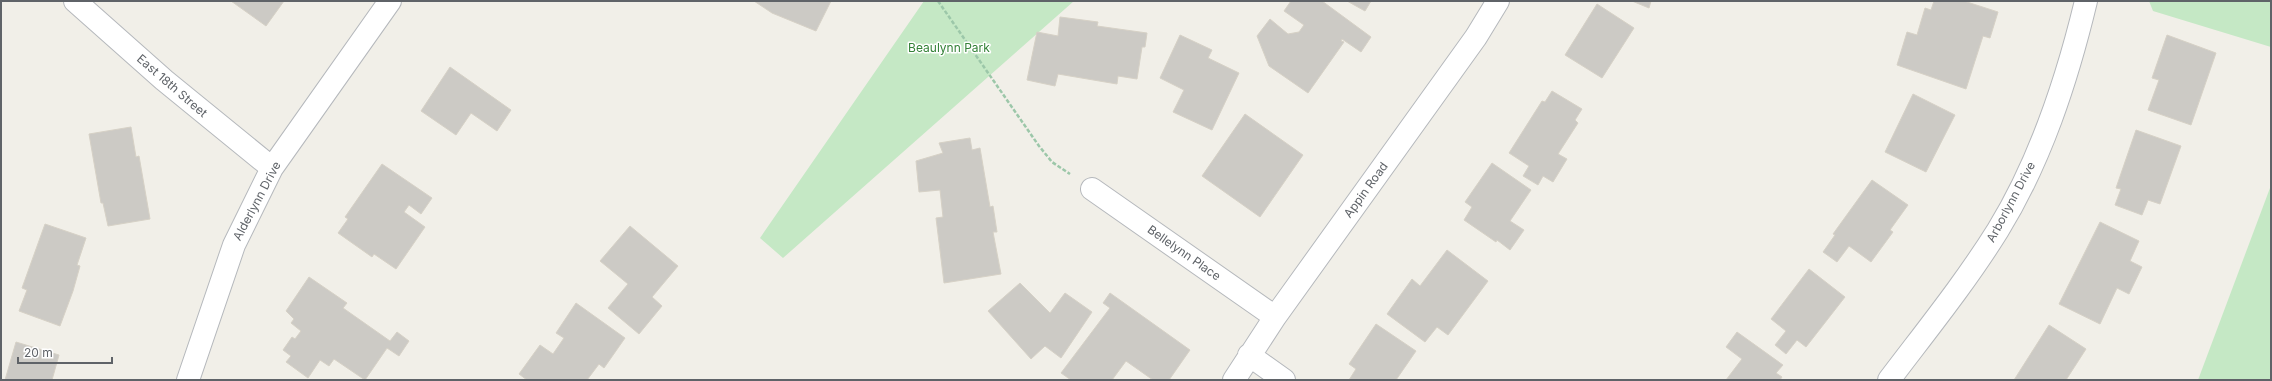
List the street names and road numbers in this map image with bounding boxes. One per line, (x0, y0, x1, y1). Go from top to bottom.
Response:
street label: East 18th Street (134, 51, 211, 120)
street label: Alderlynn Drive (229, 159, 284, 243)
street label: Appin Road (1340, 159, 1391, 221)
street label: Arborlynn Drive (1983, 159, 2038, 245)
street label: Bellelynn Place (1145, 222, 1224, 283)

